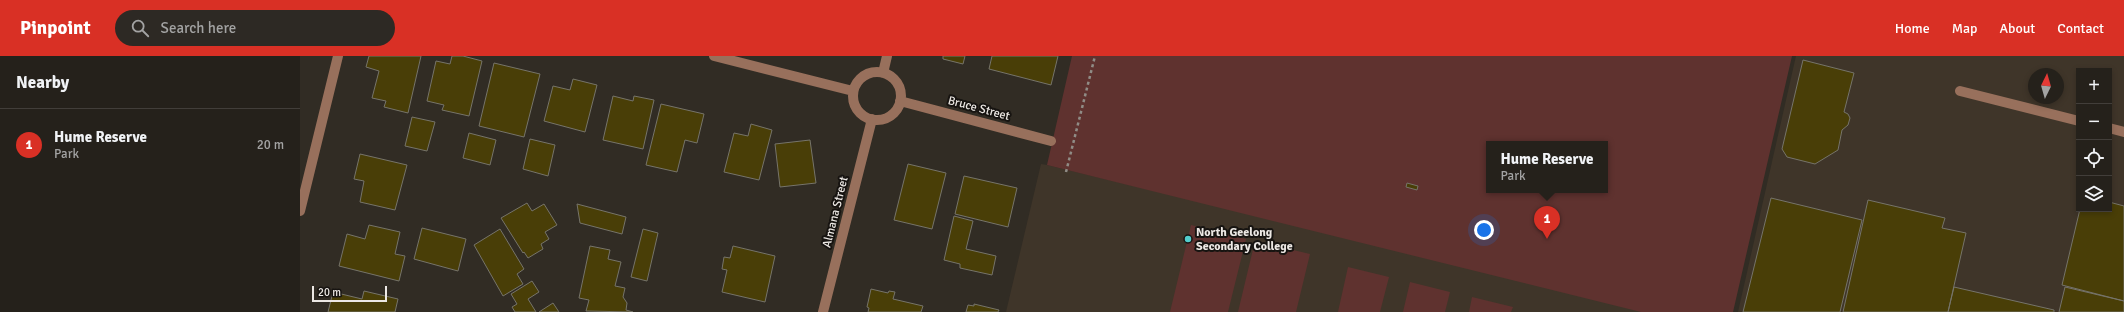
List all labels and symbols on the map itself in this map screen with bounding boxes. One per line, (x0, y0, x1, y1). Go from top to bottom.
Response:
north arrow (2028, 68, 2064, 104)
street label: Bruce Street (946, 93, 1012, 124)
street label: Almana Street (819, 175, 852, 249)
pin: 1 (1534, 206, 1560, 239)
your location (1474, 220, 1494, 240)
place label: North Geelong Secondary College (1196, 225, 1293, 254)
marker: North Geelong Secondary College (1183, 234, 1193, 244)
scale bar (312, 284, 387, 303)

